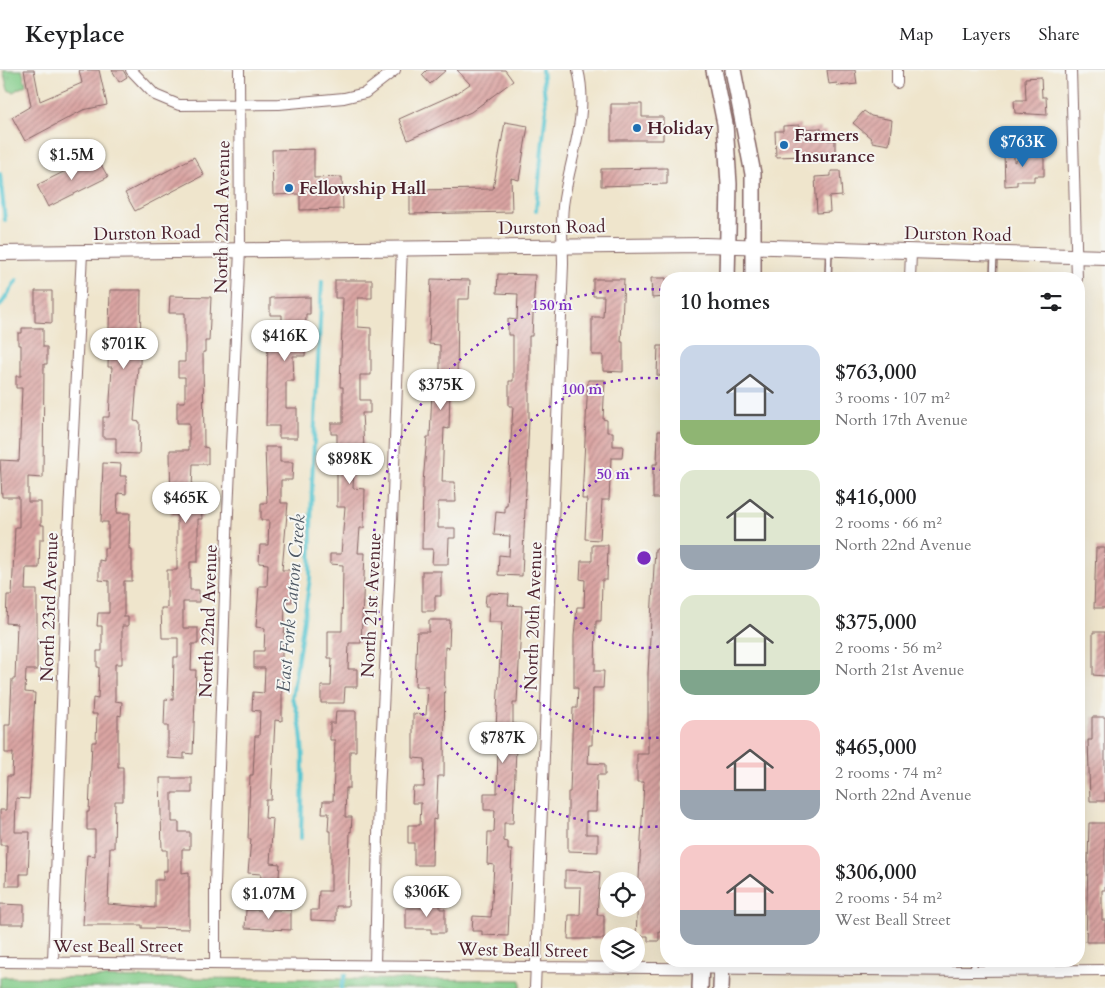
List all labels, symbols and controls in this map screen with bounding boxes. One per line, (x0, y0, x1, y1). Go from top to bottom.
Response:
text: Keyplace (25, 18, 125, 51)
text: Map (899, 22, 934, 47)
text: Layers (962, 22, 1011, 47)
text: Share (1039, 22, 1080, 47)
place label: Holiday (647, 116, 715, 141)
marker: Holiday (631, 122, 643, 134)
place label: Farmers Insurance (794, 123, 875, 169)
pin: $763K (988, 126, 1058, 168)
text: $763K (1000, 131, 1046, 153)
pin: $1.5M (37, 138, 107, 181)
marker: Farmers Insurance (778, 139, 790, 151)
street label: North 22nd Avenue (209, 140, 236, 294)
text: $1.5M (50, 144, 94, 166)
place label: Fellowship Hall (299, 176, 426, 201)
marker: Fellowship Hall (283, 182, 295, 194)
street label: Durston Road (498, 214, 606, 241)
street label: Durston Road (93, 220, 201, 247)
street label: Durston Road (904, 221, 1012, 248)
text: 10 homes (680, 288, 770, 317)
icon: filters (1037, 288, 1065, 316)
text: 150 m (532, 295, 573, 315)
pin: $416K (250, 320, 320, 362)
text: $416K (262, 325, 308, 347)
pin: $701K (89, 328, 159, 370)
text: $701K (101, 333, 147, 355)
text: $763,000 (835, 358, 916, 387)
icon: home (720, 365, 780, 425)
pin: $375K (406, 368, 476, 411)
text: $375K (418, 374, 464, 396)
text: 100 m (562, 379, 603, 399)
text: 3 rooms · 107 m² (835, 387, 950, 409)
text: North 17th Avenue (835, 409, 968, 431)
pin: $898K (315, 442, 385, 485)
text: $898K (327, 448, 373, 470)
text: 50 m (596, 464, 630, 484)
pin: $465K (151, 482, 221, 524)
text: $416,000 (835, 483, 916, 512)
text: $465K (163, 487, 209, 509)
icon: home (720, 490, 780, 550)
water label: East Fork Catron Creek (270, 512, 312, 693)
text: 2 rooms · 66 m² (835, 512, 942, 534)
street label: North 23rd Avenue (34, 532, 65, 682)
street label: North 21st Avenue (355, 532, 388, 678)
text: North 22nd Avenue (835, 534, 971, 556)
street label: North 20th Avenue (518, 541, 549, 691)
street label: North 22nd Avenue (193, 544, 224, 698)
centre of rings (635, 549, 653, 567)
text: $375,000 (835, 608, 916, 637)
icon: home (720, 615, 780, 675)
text: 2 rooms · 56 m² (835, 637, 942, 659)
text: North 21st Avenue (835, 659, 964, 681)
pin: $787K (468, 722, 538, 764)
text: $787K (480, 727, 526, 749)
text: $465,000 (835, 733, 916, 762)
icon: home (720, 740, 780, 800)
text: 2 rooms · 74 m² (835, 762, 942, 784)
text: North 22nd Avenue (835, 784, 971, 806)
text: $306,000 (835, 858, 916, 887)
icon: home (720, 865, 780, 925)
map controls (600, 872, 645, 972)
button: locate (600, 872, 645, 917)
pin: $306K (392, 876, 462, 918)
pin: $1.07M (228, 878, 310, 920)
text: $306K (404, 881, 450, 903)
text: $1.07M (243, 883, 295, 905)
text: 2 rooms · 54 m² (835, 887, 942, 909)
text: West Beall Street (835, 909, 951, 931)
button: layers (600, 927, 645, 972)
street label: West Beall Street (52, 934, 183, 959)
street label: West Beall Street (457, 937, 589, 964)

